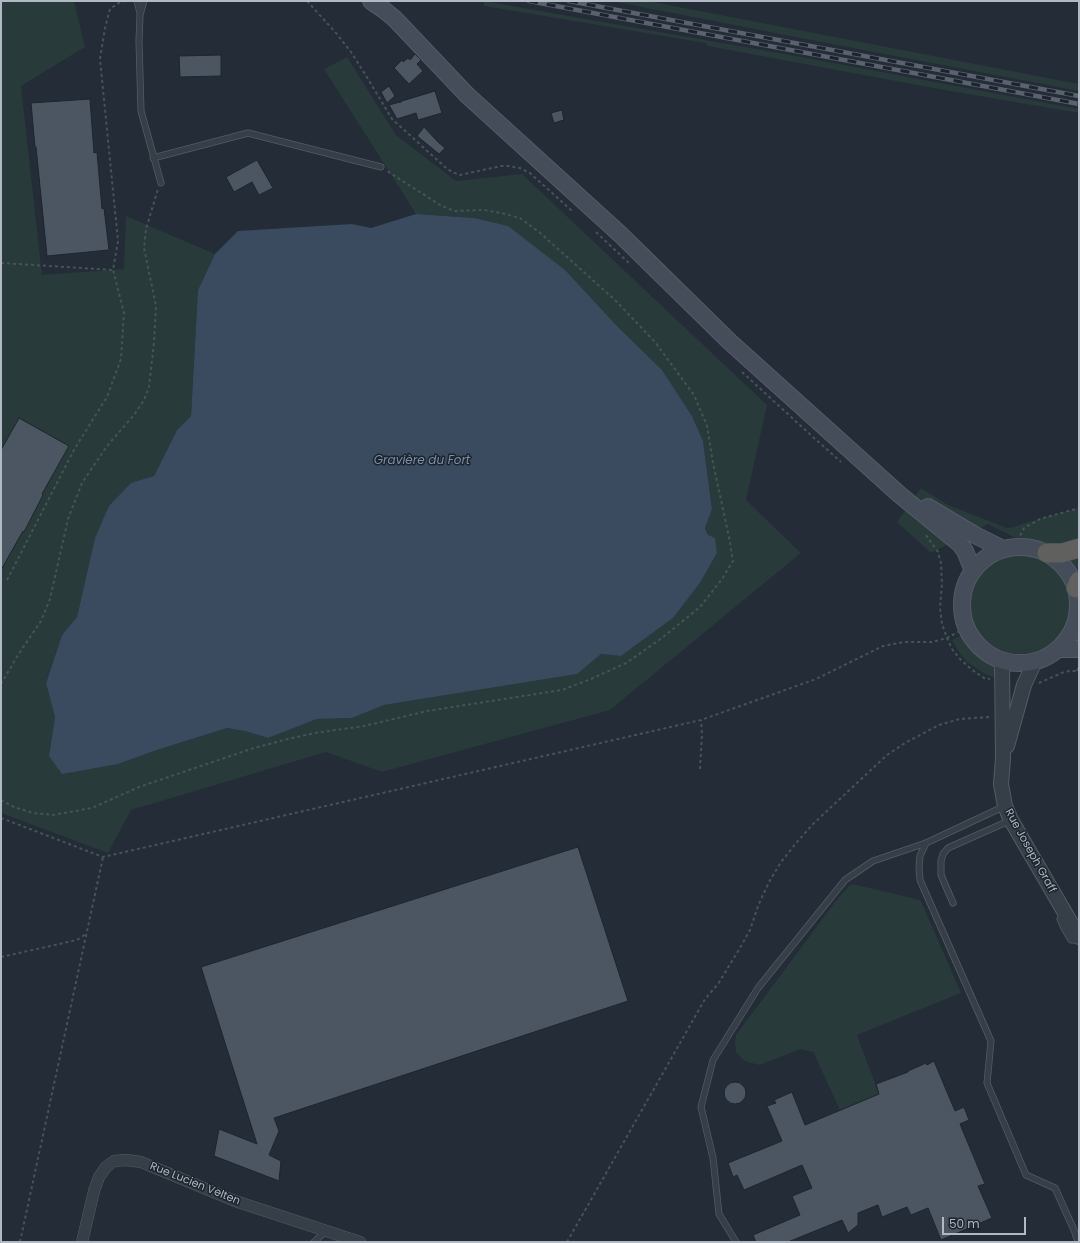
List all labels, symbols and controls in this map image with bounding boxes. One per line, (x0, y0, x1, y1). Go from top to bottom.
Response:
water label: Gravière du Fort (374, 454, 470, 468)
street label: Rue Joseph Graff (1002, 807, 1058, 895)
street label: Rue Lucien Velten (148, 1160, 242, 1208)
scale bar (944, 1209, 1028, 1235)
text: 50 m (949, 1215, 980, 1232)

